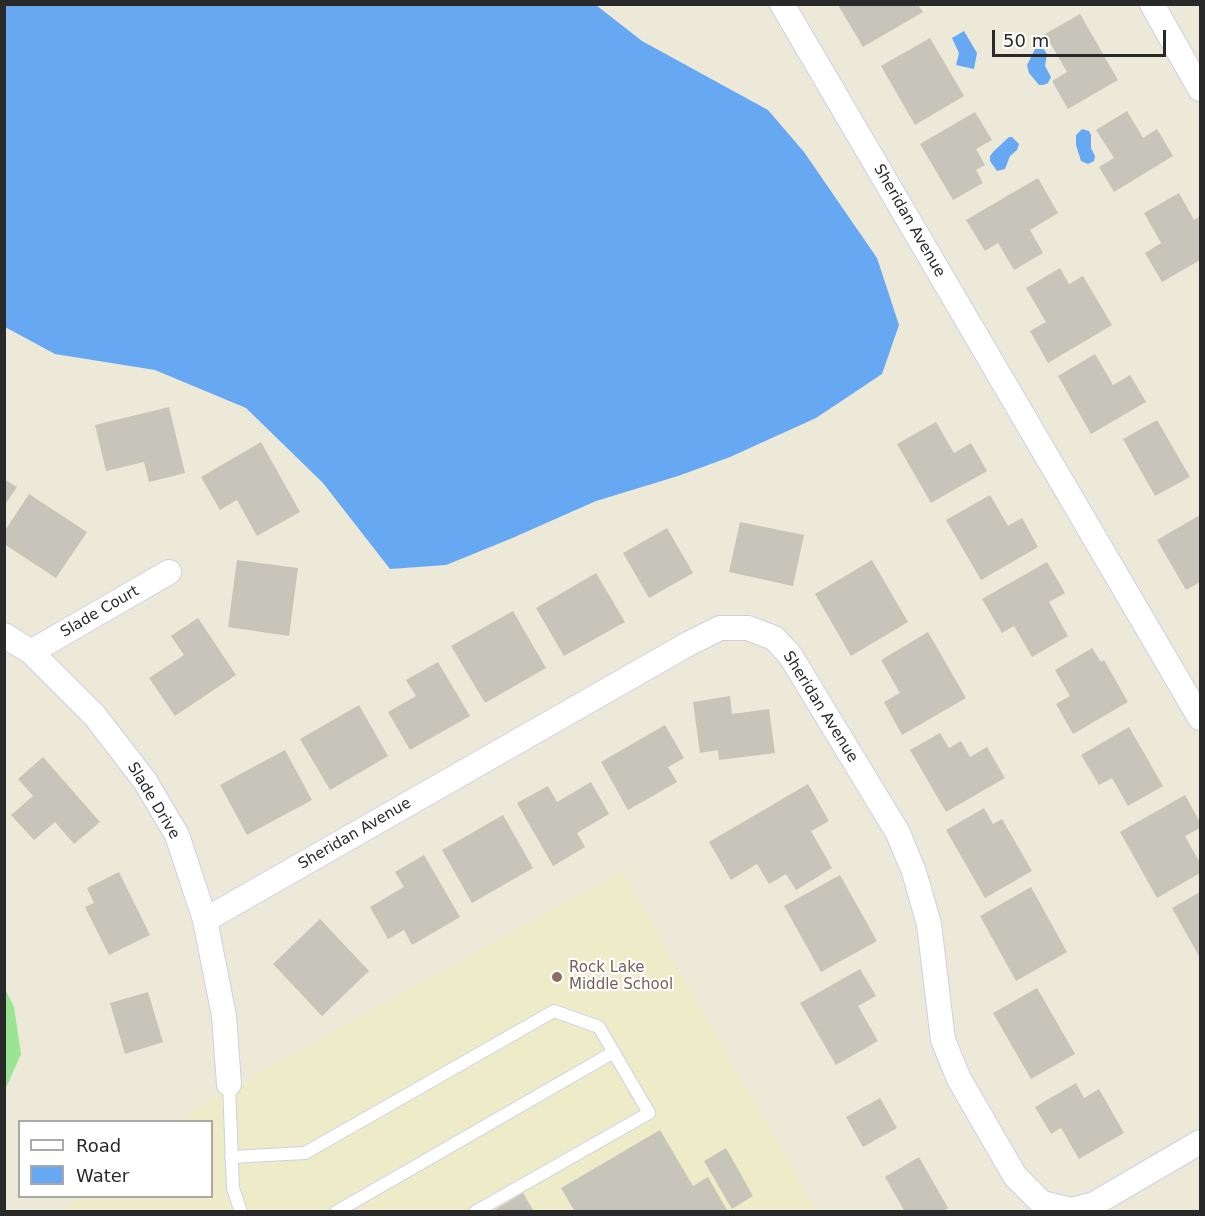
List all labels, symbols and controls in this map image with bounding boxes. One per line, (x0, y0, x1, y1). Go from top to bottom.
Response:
scale bar (995, 18, 1169, 56)
text: 50 m (1003, 30, 1049, 51)
street label: Sheridan Avenue (869, 161, 949, 281)
street label: Slade Court (58, 582, 142, 642)
street label: Sheridan Avenue (779, 648, 861, 766)
street label: Slade Drive (123, 759, 183, 843)
street label: Sheridan Avenue (295, 794, 415, 874)
place label: Rock Lake Middle School (569, 959, 673, 994)
marker: Rock Lake Middle School (550, 970, 564, 984)
legend (18, 1120, 213, 1198)
text: Road (76, 1135, 121, 1156)
text: Water (76, 1165, 129, 1186)

